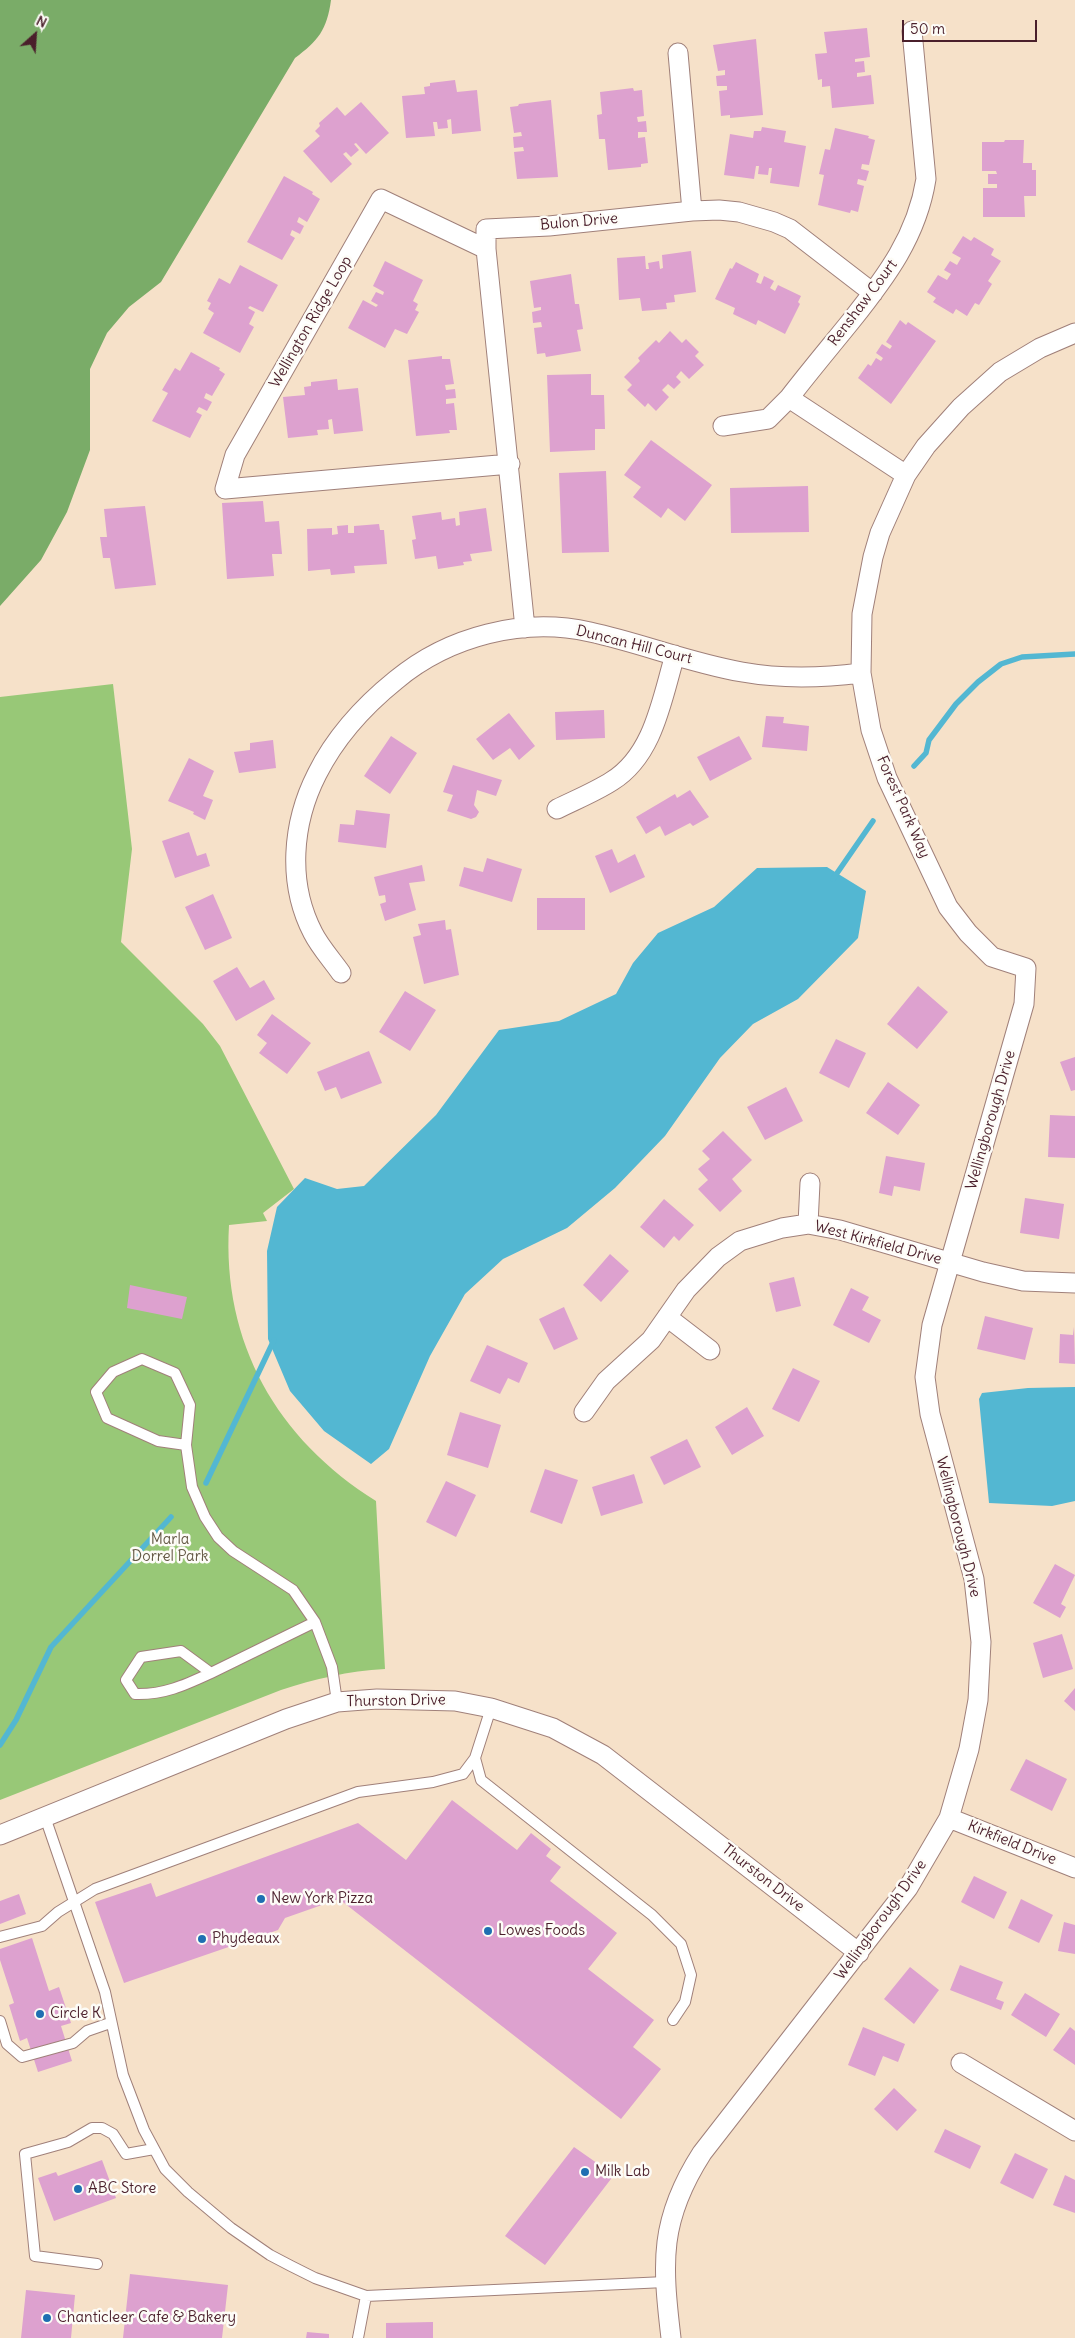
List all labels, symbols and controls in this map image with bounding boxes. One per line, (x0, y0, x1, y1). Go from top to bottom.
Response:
north arrow (10, 10, 60, 60)
scale bar (905, 10, 1040, 42)
text: N (33, 11, 50, 32)
text: 50 m (910, 19, 945, 38)
street label: Bulon Drive (539, 210, 619, 234)
street label: Wellington Ridge Loop (266, 253, 356, 391)
street label: Renshaw Court (825, 256, 901, 350)
street label: Duncan Hill Court (574, 622, 694, 668)
street label: Forest Park Way (872, 753, 934, 861)
street label: Wellingborough Drive (962, 1048, 1020, 1192)
street label: West Kirkfield Drive (813, 1217, 943, 1269)
street label: Wellingborough Drive (932, 1455, 984, 1599)
park label: Marla Dorrel Park (132, 1531, 208, 1566)
street label: Thurston Drive (346, 1691, 446, 1711)
street label: Kirkfield Drive (965, 1817, 1059, 1869)
street label: Thurston Drive (718, 1840, 808, 1916)
street label: Wellingborough Drive (831, 1856, 931, 1984)
place label: New York Pizza (271, 1890, 373, 1908)
marker: New York Pizza (255, 1893, 267, 1905)
place label: Lowes Foods (498, 1922, 585, 1940)
marker: Lowes Foods (482, 1925, 494, 1937)
place label: Phydeaux (212, 1930, 280, 1948)
marker: Phydeaux (196, 1933, 208, 1945)
place label: Circle K (50, 2005, 101, 2023)
marker: Circle K (34, 2008, 46, 2020)
place label: Milk Lab (595, 2163, 650, 2181)
marker: Milk Lab (579, 2166, 591, 2178)
place label: ABC Store (88, 2180, 156, 2198)
marker: ABC Store (72, 2183, 84, 2195)
place label: Chanticleer Cafe & Bakery (57, 2309, 236, 2327)
marker: Chanticleer Cafe & Bakery (41, 2312, 53, 2324)

